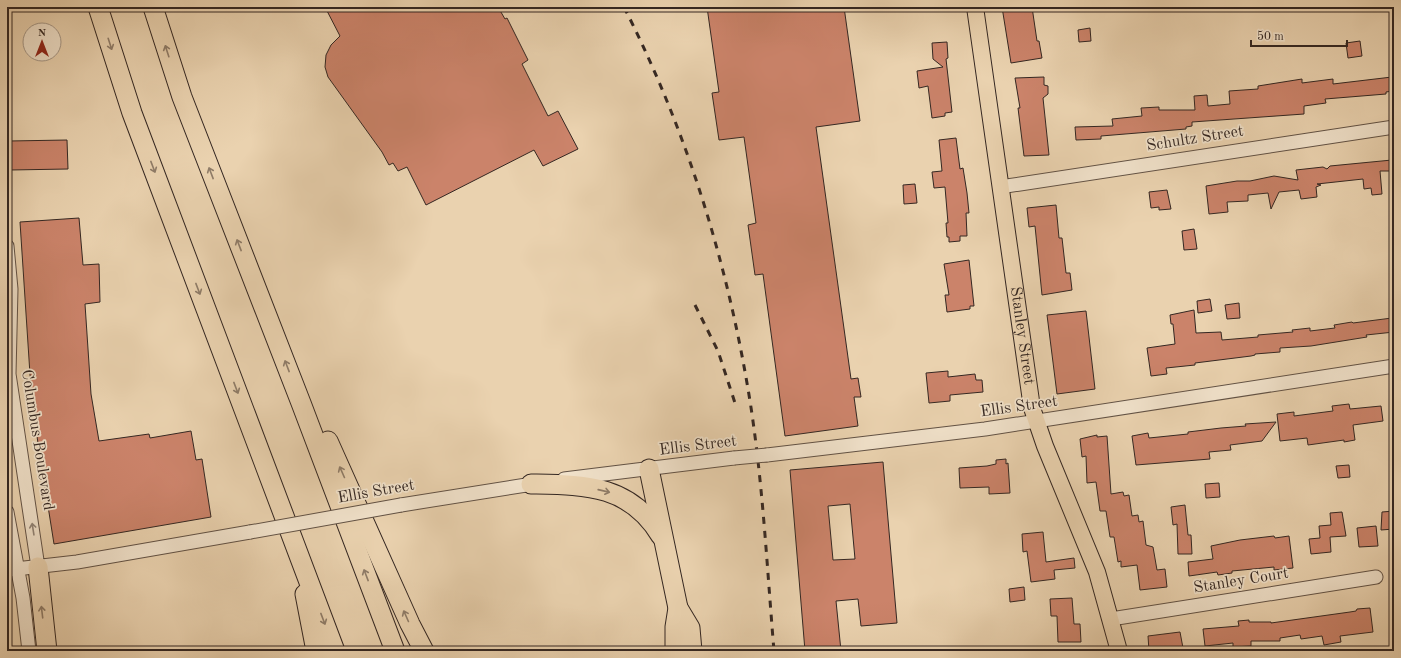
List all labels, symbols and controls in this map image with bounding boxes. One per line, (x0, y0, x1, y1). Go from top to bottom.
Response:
north arrow (22, 22, 62, 62)
scale bar (1251, 22, 1347, 48)
text: N (38, 28, 47, 39)
text: 50 m (1257, 30, 1284, 43)
one-way arrow (106, 38, 114, 50)
one-way arrow (162, 46, 170, 58)
street label: Schultz Street (1145, 123, 1245, 155)
one-way arrow (149, 160, 157, 172)
one-way arrow (207, 168, 215, 180)
one-way arrow (235, 240, 243, 252)
one-way arrow (195, 282, 203, 294)
street label: Stanley Street (1007, 285, 1037, 386)
one-way arrow (282, 361, 290, 373)
street label: Columbus Boulevard (18, 368, 56, 512)
one-way arrow (232, 381, 240, 393)
street label: Ellis Street (979, 394, 1059, 420)
street label: Ellis Street (658, 433, 738, 459)
one-way arrow (338, 466, 345, 478)
street label: Ellis Street (336, 477, 416, 507)
one-way arrow (597, 487, 610, 495)
one-way arrow (29, 522, 37, 535)
street label: Stanley Court (1192, 566, 1290, 596)
one-way arrow (362, 570, 370, 582)
one-way arrow (38, 606, 46, 619)
one-way arrow (402, 611, 410, 623)
one-way arrow (320, 613, 328, 625)

